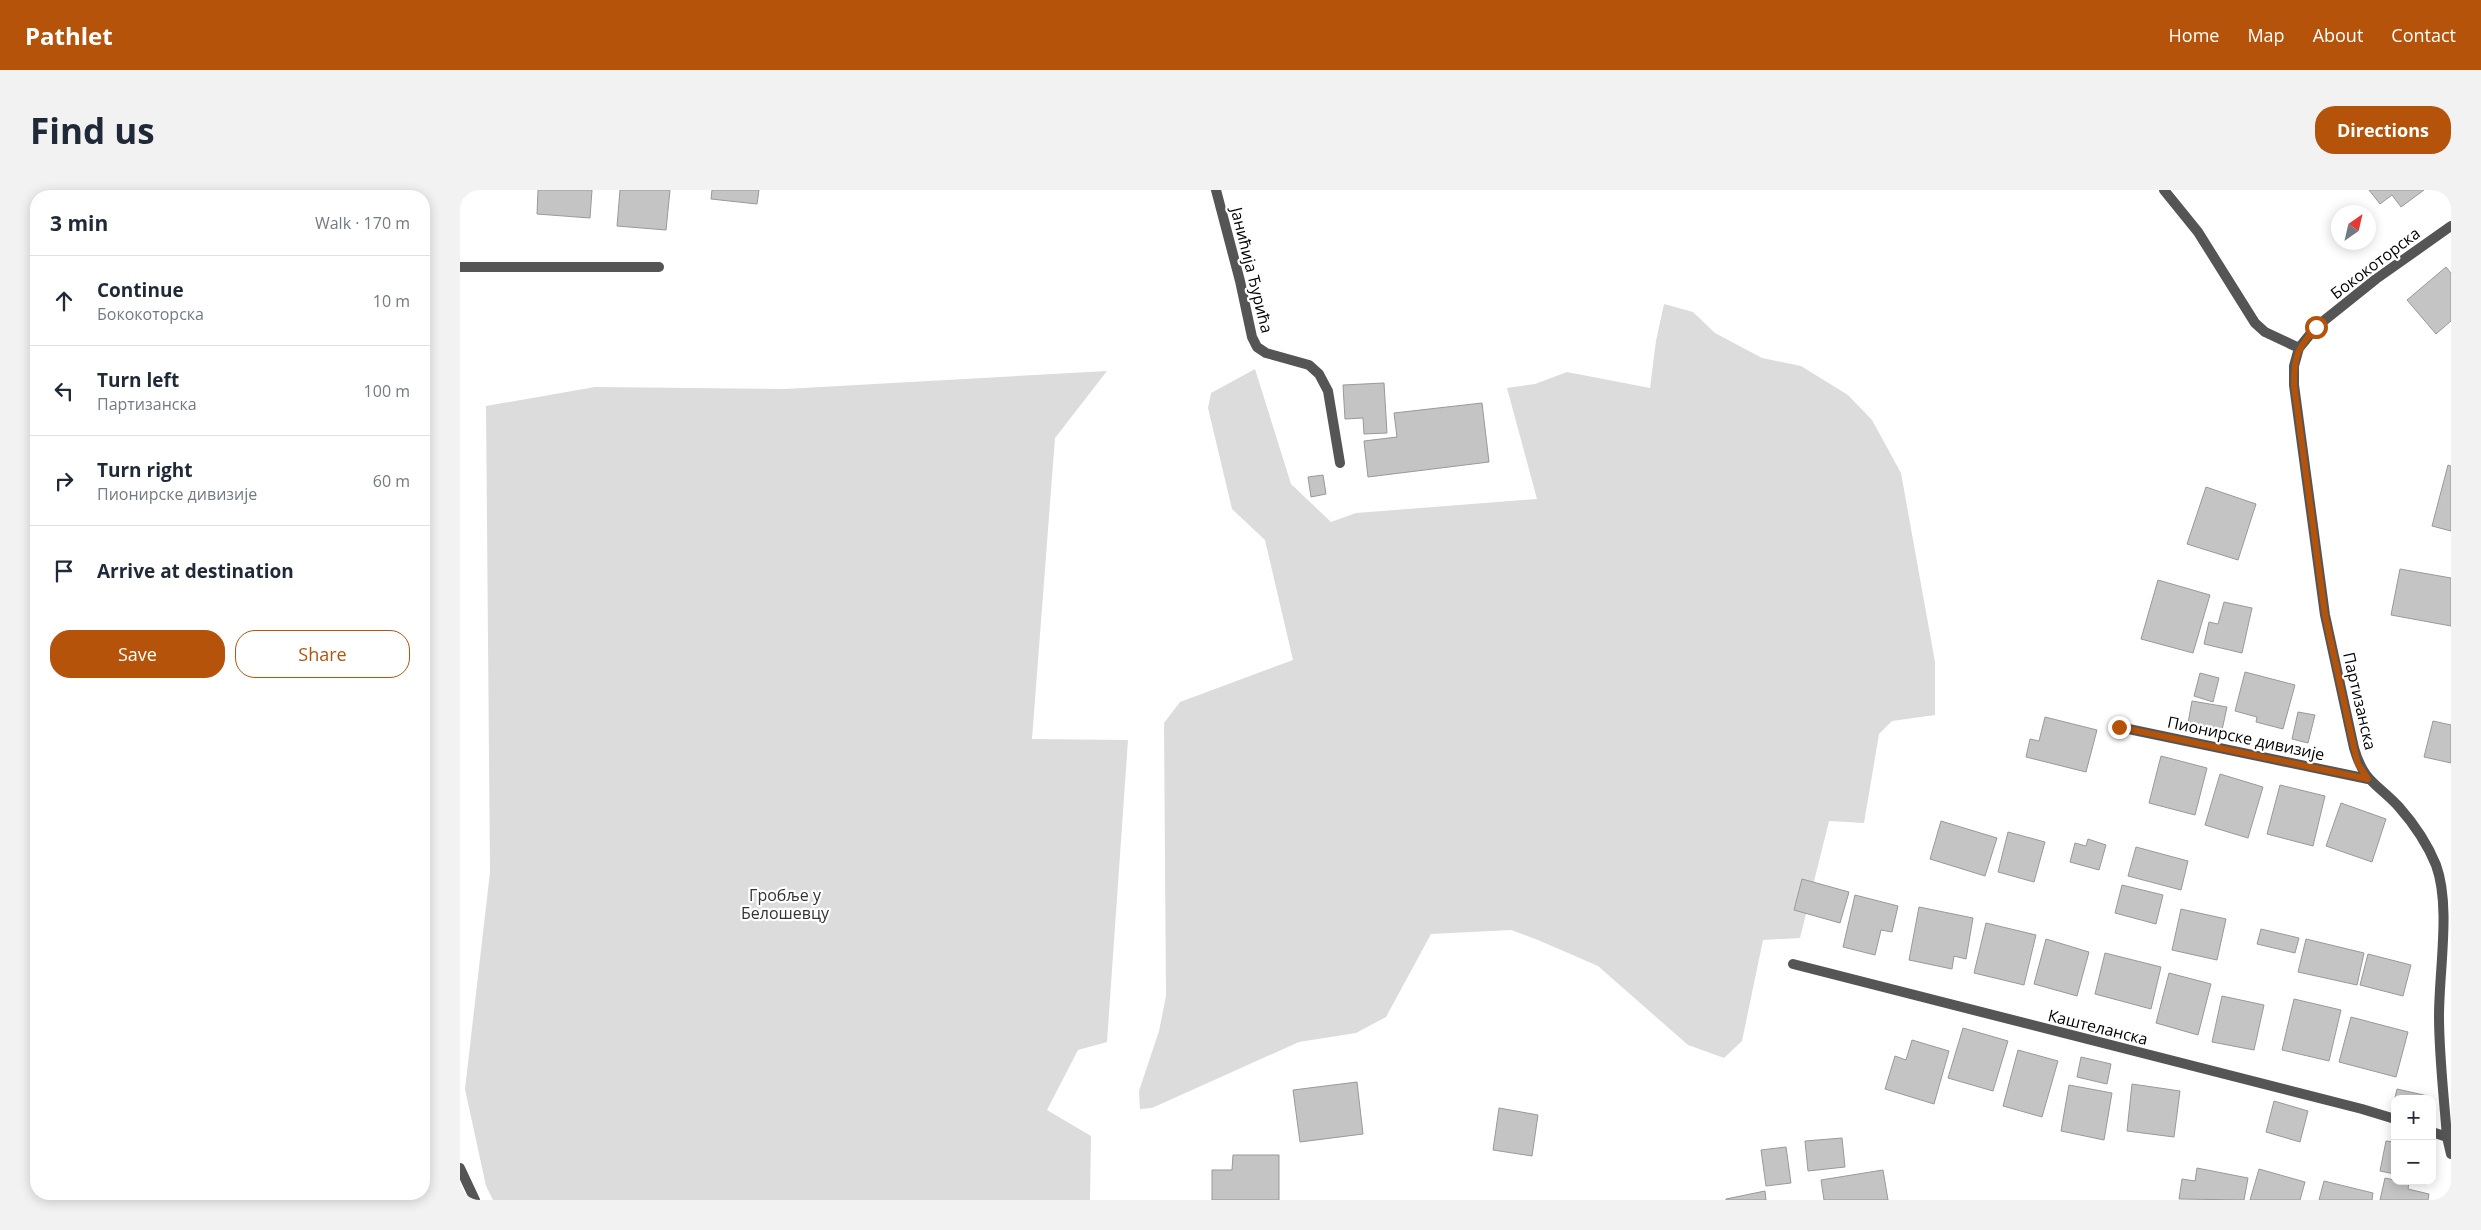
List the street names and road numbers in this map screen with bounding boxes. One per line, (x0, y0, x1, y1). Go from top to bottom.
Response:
street label: Јанићија Ђурића (1225, 203, 1278, 335)
street label: Бококоторска (2326, 222, 2424, 304)
street label: Партизанска (2338, 650, 2382, 752)
street label: Пионирске дивизије (2165, 711, 2327, 765)
street label: Каштеланска (2046, 1004, 2150, 1050)

